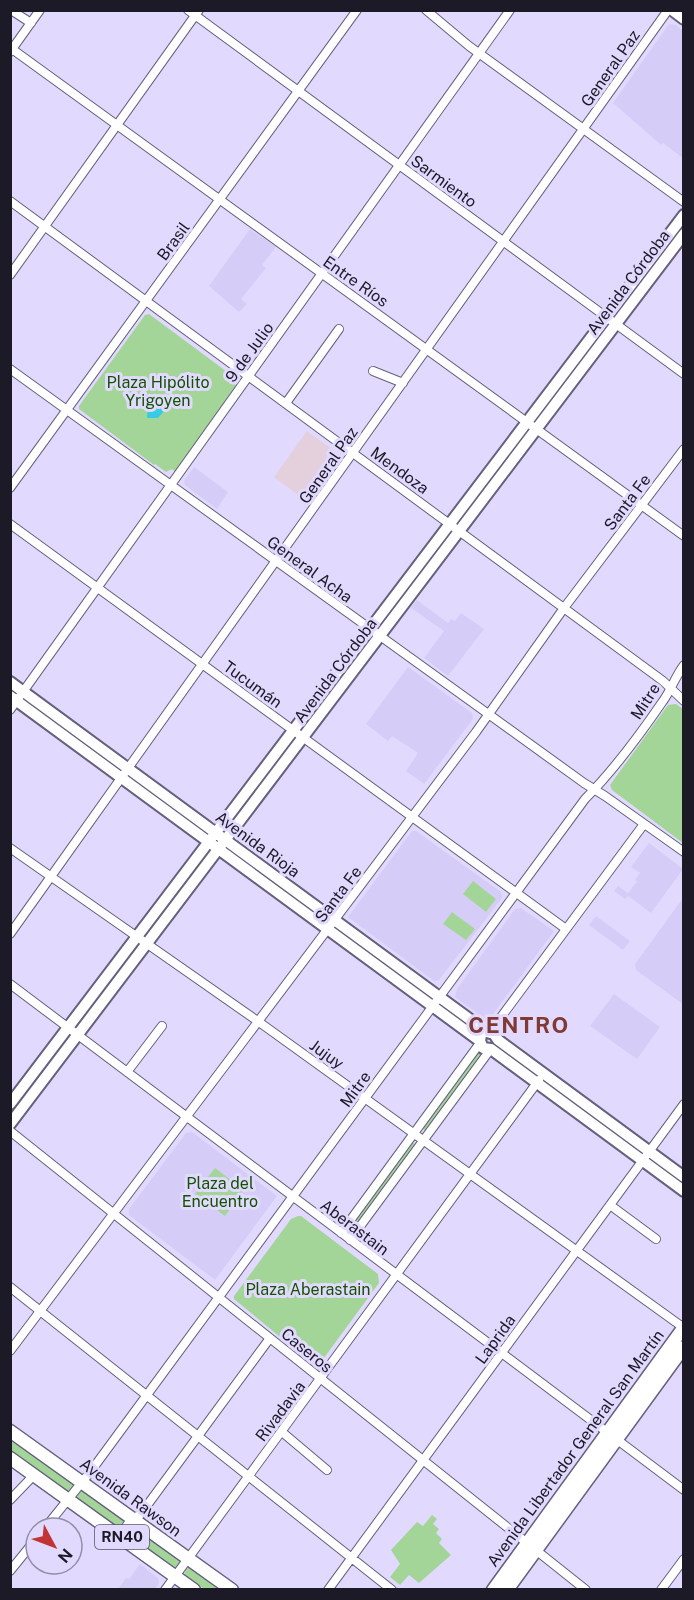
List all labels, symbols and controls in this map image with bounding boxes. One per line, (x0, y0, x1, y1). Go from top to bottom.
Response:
street label: General Paz (577, 26, 644, 110)
street label: Sarmiento (407, 151, 480, 212)
street label: Brasil (153, 218, 194, 264)
street label: Avenida Córdoba (583, 226, 674, 338)
street label: Entre Ríos (319, 252, 392, 311)
street label: 9 de Julio (221, 319, 278, 386)
park label: Plaza Hipólito Yrigoyen (107, 373, 209, 410)
street label: General Paz (295, 423, 362, 507)
street label: Mendoza (367, 443, 433, 498)
street label: Santa Fe (600, 470, 655, 534)
street label: General Acha (264, 532, 356, 607)
street label: Avenida Córdoba (290, 614, 381, 726)
street label: Tucumán (220, 657, 286, 712)
street label: Mitre (627, 680, 664, 723)
street label: Avenida Rioja (212, 807, 304, 881)
street label: Santa Fe (311, 862, 366, 926)
district label: CENTRO (468, 1012, 570, 1038)
street label: Jujuy (306, 1036, 348, 1073)
street label: Mitre (336, 1068, 375, 1111)
park label: Plaza del Encuentro (182, 1174, 258, 1211)
street label: Aberastain (317, 1195, 393, 1259)
park label: Plaza Aberastain (245, 1280, 371, 1299)
street label: Laprida (471, 1311, 520, 1368)
street label: Caseros (277, 1324, 336, 1377)
street label: Avenida Libertador General San Martín (483, 1326, 668, 1570)
street label: Rivadavia (252, 1377, 309, 1445)
street label: Avenida Rawson (76, 1454, 185, 1541)
north arrow (24, 1516, 84, 1576)
road number: RN40 (95, 1525, 149, 1549)
text: N (54, 1545, 76, 1566)

